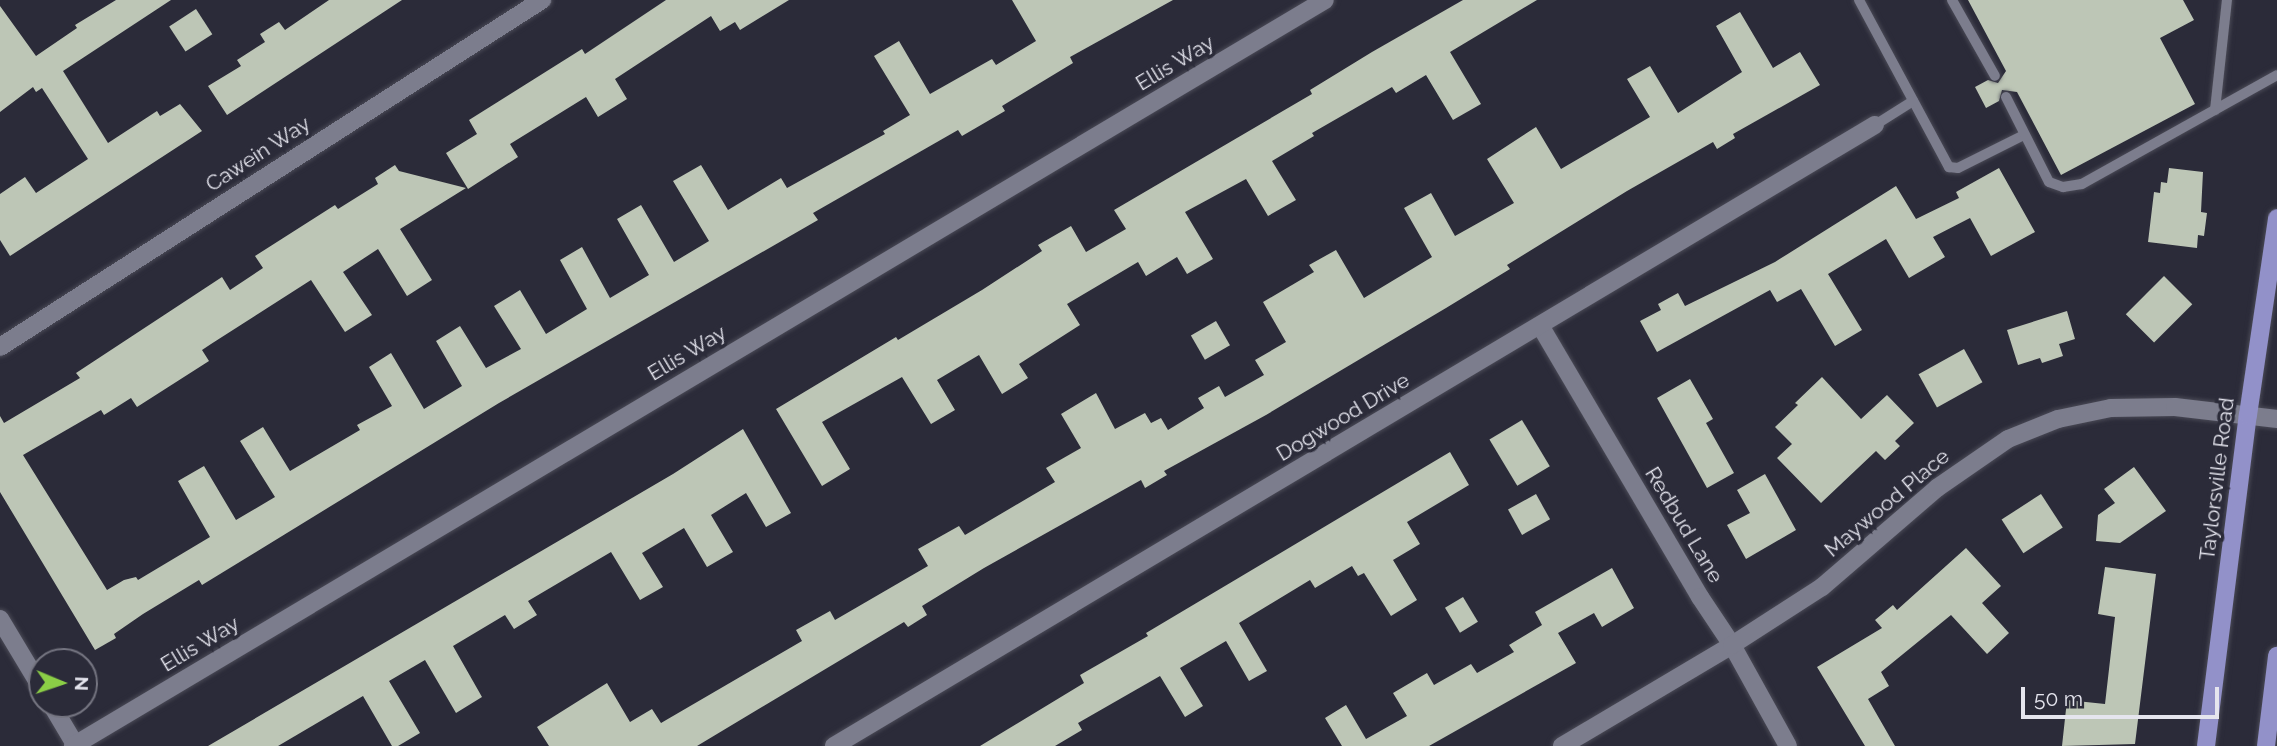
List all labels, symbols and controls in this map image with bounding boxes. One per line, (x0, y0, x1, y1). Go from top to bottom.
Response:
street label: Ellis Way (1131, 30, 1219, 96)
street label: Cawein Way (201, 111, 315, 197)
street label: Ellis Way (643, 320, 731, 386)
street label: Dogwood Drive (1272, 367, 1414, 467)
street label: Taylorsville Road (2195, 396, 2239, 562)
street label: Maywood Place (1820, 444, 1954, 562)
street label: Redbud Lane (1639, 462, 1729, 588)
street label: Ellis Way (156, 611, 244, 677)
north arrow (28, 648, 98, 718)
scale bar (2025, 672, 2223, 716)
text: N (71, 676, 93, 691)
text: 50 m (2034, 686, 2083, 711)

